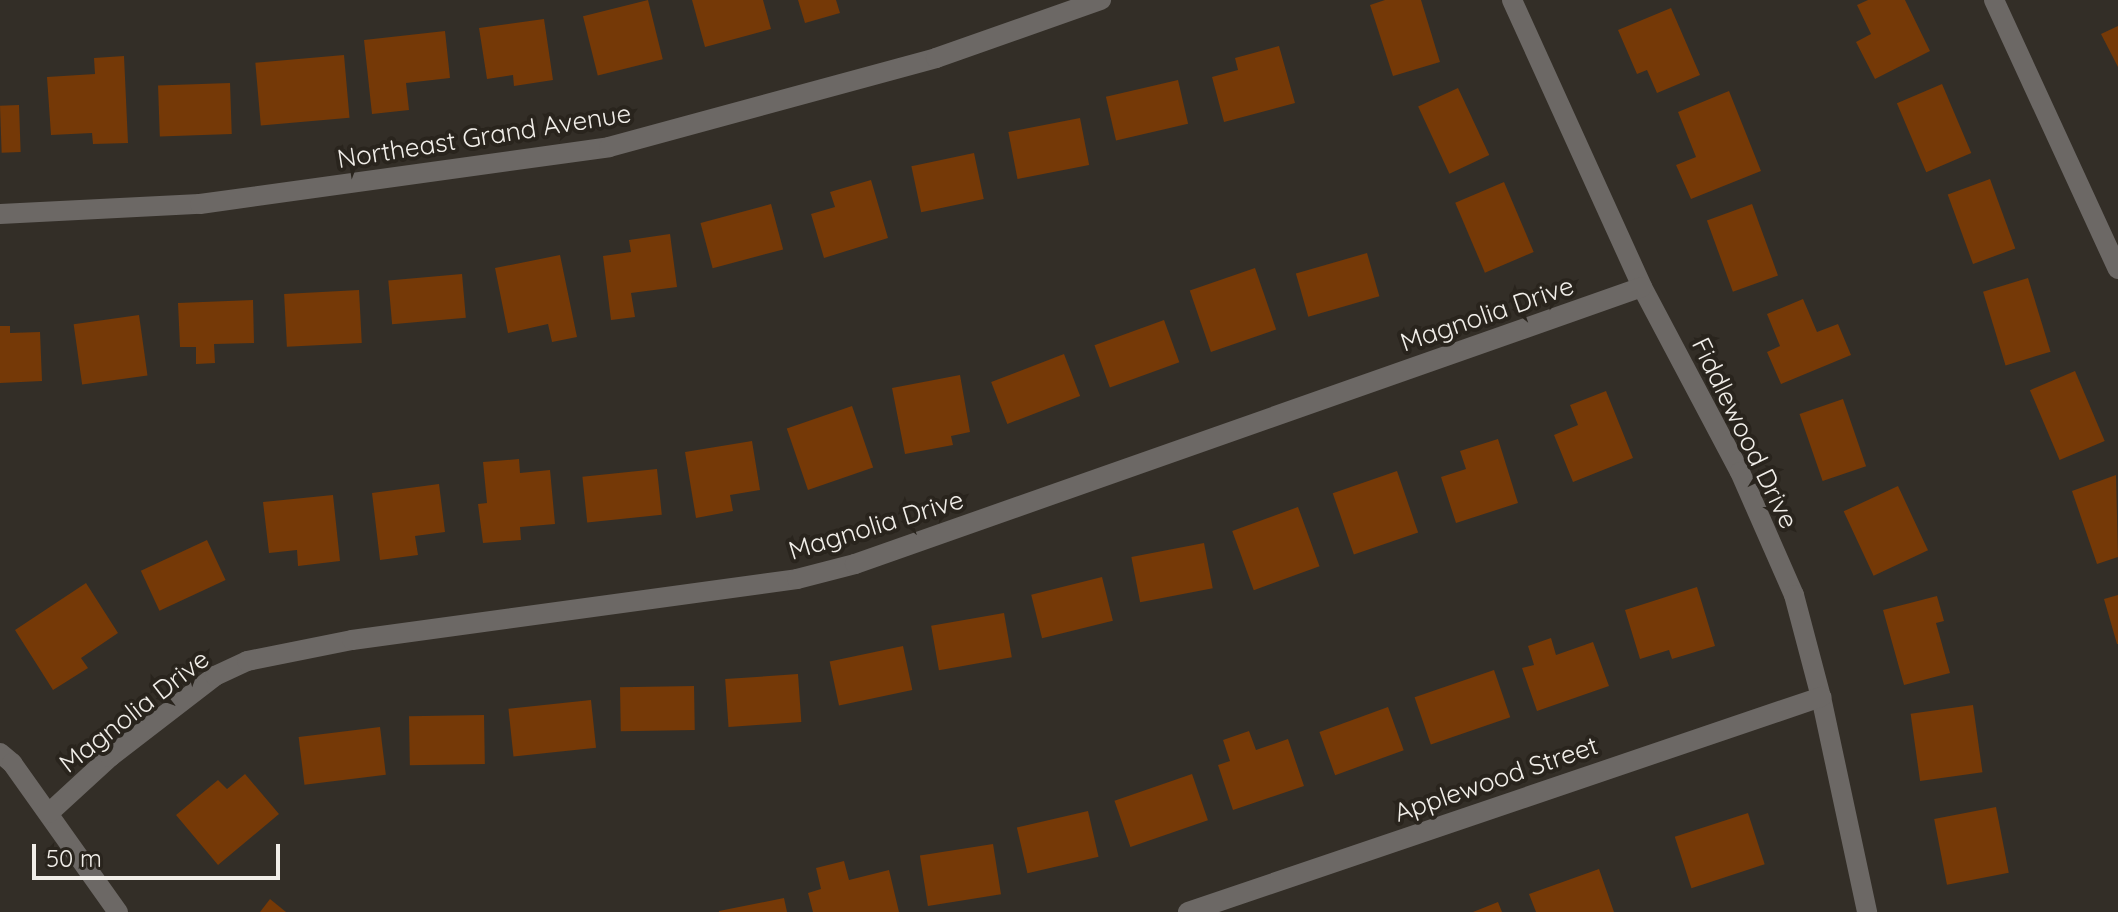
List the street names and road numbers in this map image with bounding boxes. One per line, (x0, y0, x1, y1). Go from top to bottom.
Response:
street label: Northeast Grand Avenue (335, 97, 633, 175)
street label: Magnolia Drive (1396, 270, 1578, 358)
street label: Fiddlewood Drive (1685, 332, 1805, 534)
street label: Magnolia Drive (785, 484, 967, 566)
street label: Magnolia Drive (53, 643, 215, 779)
street label: Applewood Street (1390, 729, 1602, 829)

